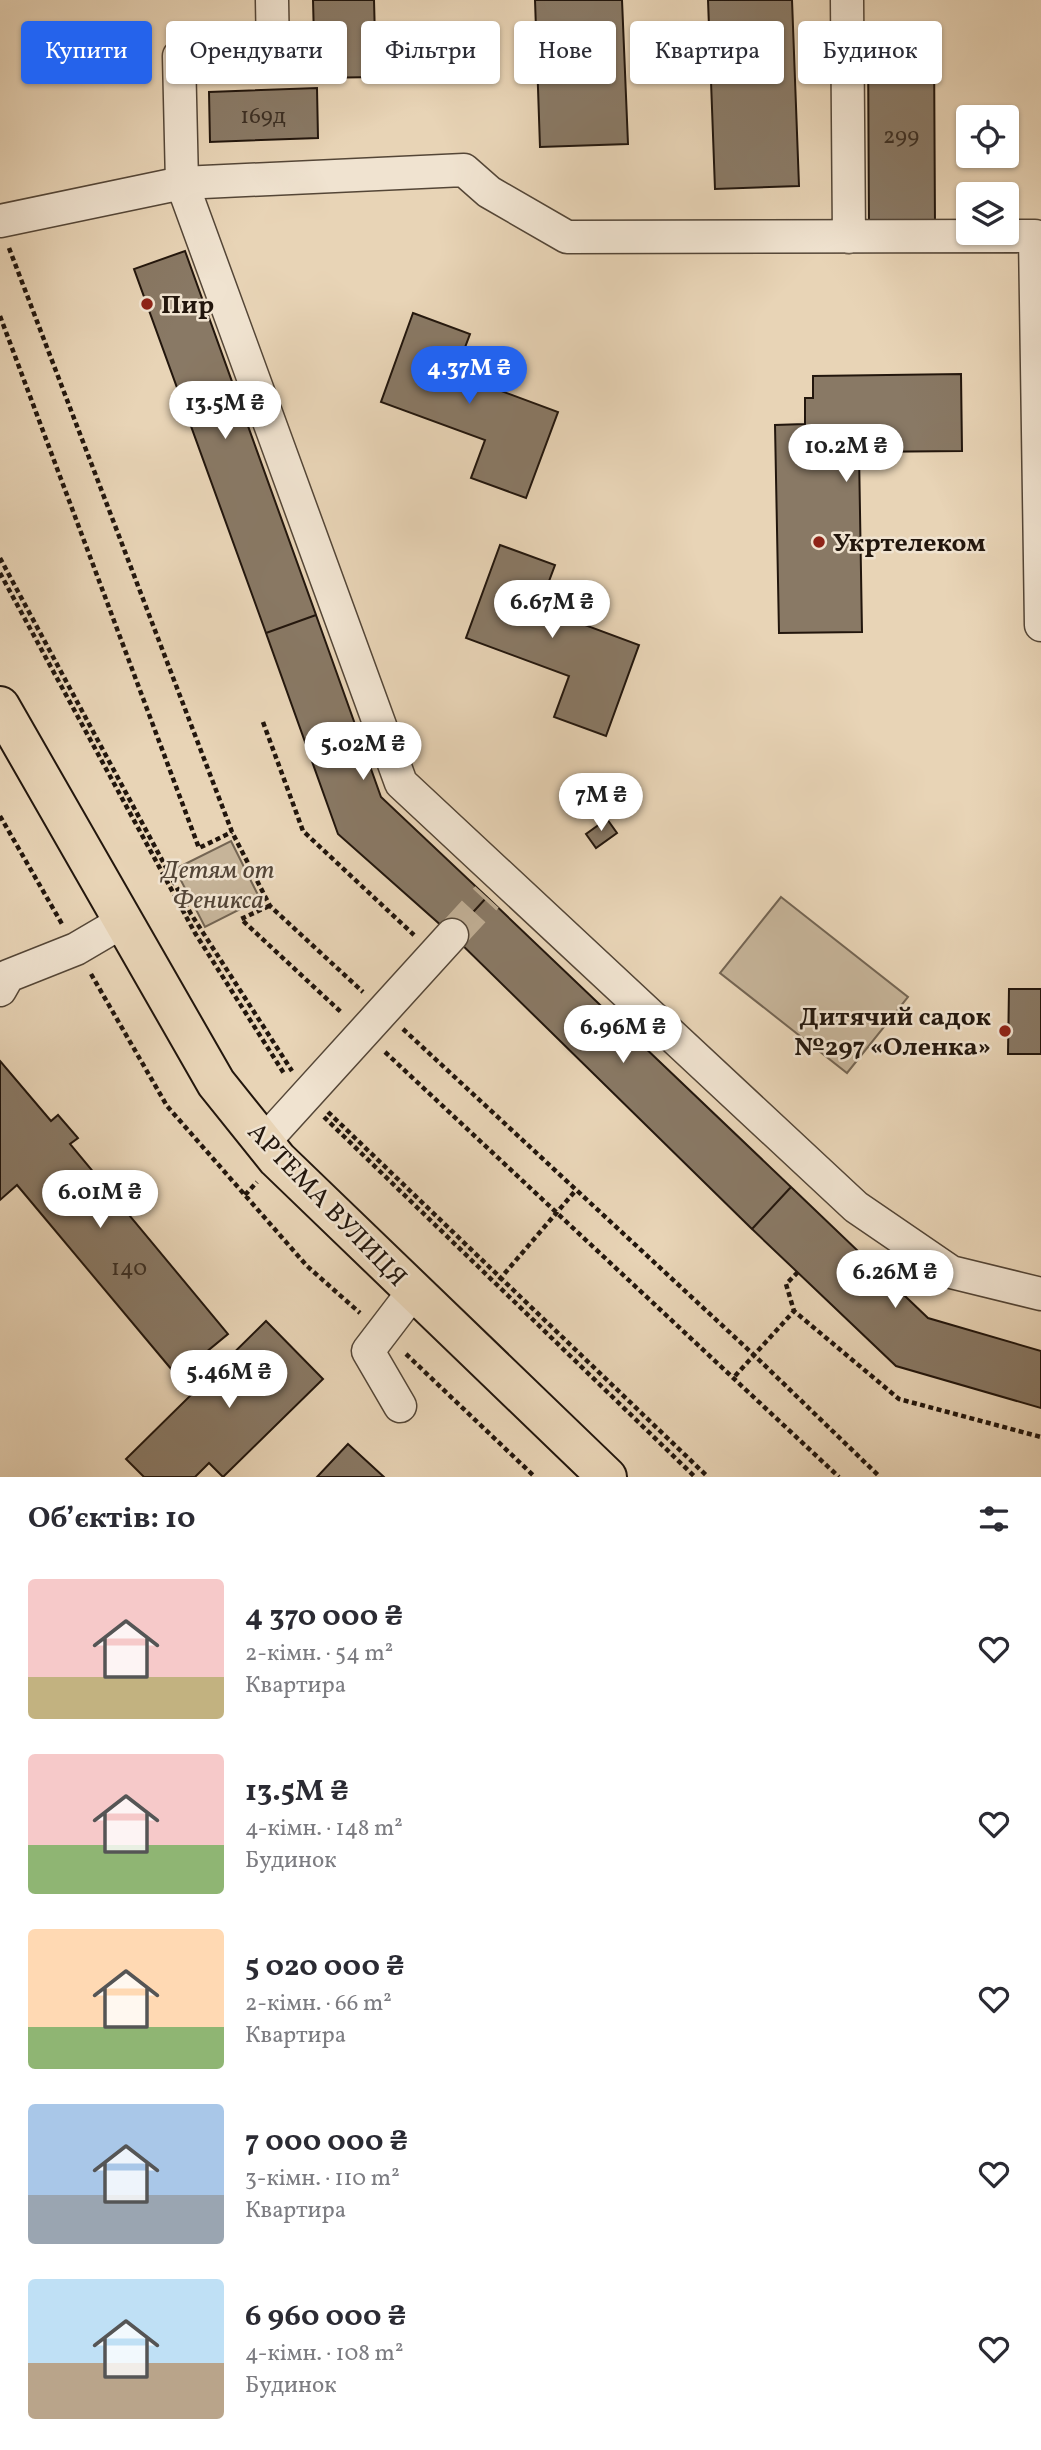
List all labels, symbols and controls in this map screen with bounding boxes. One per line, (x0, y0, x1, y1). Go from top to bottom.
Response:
chip: Купити (21, 21, 152, 84)
chip: Орендувати (166, 21, 347, 84)
chip: Фільтри (361, 21, 500, 84)
chip: Нове (514, 21, 616, 84)
chip: Квартира (630, 21, 784, 84)
chip: Будинок (798, 21, 942, 84)
house number: 169д (240, 101, 286, 133)
map controls (956, 105, 1019, 245)
button: locate (956, 105, 1019, 168)
house number: 299 (883, 121, 919, 153)
button: layers (956, 182, 1019, 245)
place label: Пир (161, 288, 214, 324)
marker: Пир (139, 296, 155, 312)
pin: 4.37M ₴ (404, 346, 534, 406)
text: 4.37M ₴ (427, 353, 511, 385)
pin: 13.5M ₴ (160, 382, 290, 441)
text: 13.5M ₴ (185, 388, 265, 420)
pin: 10.2M ₴ (781, 424, 911, 484)
text: 10.2M ₴ (804, 431, 888, 463)
place label: Укртелеком (833, 526, 986, 562)
marker: Укртелеком (811, 534, 827, 550)
pin: 6.67M ₴ (487, 580, 617, 640)
text: 6.67M ₴ (510, 587, 594, 619)
pin: 5.02M ₴ (298, 722, 428, 782)
text: 5.02M ₴ (321, 729, 405, 761)
pin: 7M ₴ (560, 774, 642, 833)
text: 7M ₴ (575, 780, 627, 812)
park label: Детям от Феникса (159, 853, 275, 919)
place label: Дитячий садок №297 «Оленка» (794, 1000, 991, 1066)
pin: 6.96M ₴ (558, 1006, 688, 1065)
text: 6.96M ₴ (580, 1012, 666, 1044)
marker: Дитячий садок №297 «Оленка» (997, 1023, 1013, 1039)
street label: АРТЕМА ВУЛИЦЯ (239, 1115, 414, 1296)
pin: 6.01M ₴ (35, 1170, 165, 1230)
text: 6.01M ₴ (58, 1177, 142, 1209)
pin: 6.26M ₴ (830, 1250, 960, 1310)
house number: 140 (111, 1253, 147, 1285)
text: 6.26M ₴ (853, 1257, 938, 1289)
pin: 5.46M ₴ (164, 1350, 294, 1410)
text: 5.46M ₴ (186, 1357, 272, 1389)
text: Об’єктів: 10 (28, 1498, 196, 1540)
icon: filters (975, 1500, 1013, 1538)
text: 4 370 000 ₴ (245, 1596, 403, 1638)
icon: home (84, 1607, 168, 1691)
icon: heart (975, 1630, 1013, 1668)
text: 2-кімн. · 54 m² (245, 1638, 393, 1670)
text: Квартира (245, 1670, 346, 1702)
text: 13.5M ₴ (245, 1771, 349, 1813)
icon: home (84, 1782, 168, 1866)
icon: heart (975, 1805, 1013, 1843)
text: 4-кімн. · 148 m² (245, 1813, 403, 1845)
text: Будинок (245, 1845, 336, 1877)
text: 5 020 000 ₴ (245, 1946, 405, 1988)
icon: home (84, 1957, 168, 2041)
icon: heart (975, 1980, 1013, 2018)
text: 2-кімн. · 66 m² (245, 1988, 392, 2020)
text: Квартира (245, 2020, 346, 2052)
text: 7 000 000 ₴ (245, 2121, 408, 2163)
icon: home (84, 2132, 168, 2216)
icon: heart (975, 2155, 1013, 2193)
text: 3-кімн. · 110 m² (245, 2163, 400, 2195)
text: Квартира (245, 2195, 346, 2227)
text: 6 960 000 ₴ (245, 2296, 406, 2338)
icon: home (84, 2307, 168, 2391)
icon: heart (975, 2330, 1013, 2368)
text: 4-кімн. · 108 m² (245, 2338, 403, 2370)
text: Будинок (245, 2370, 336, 2402)

